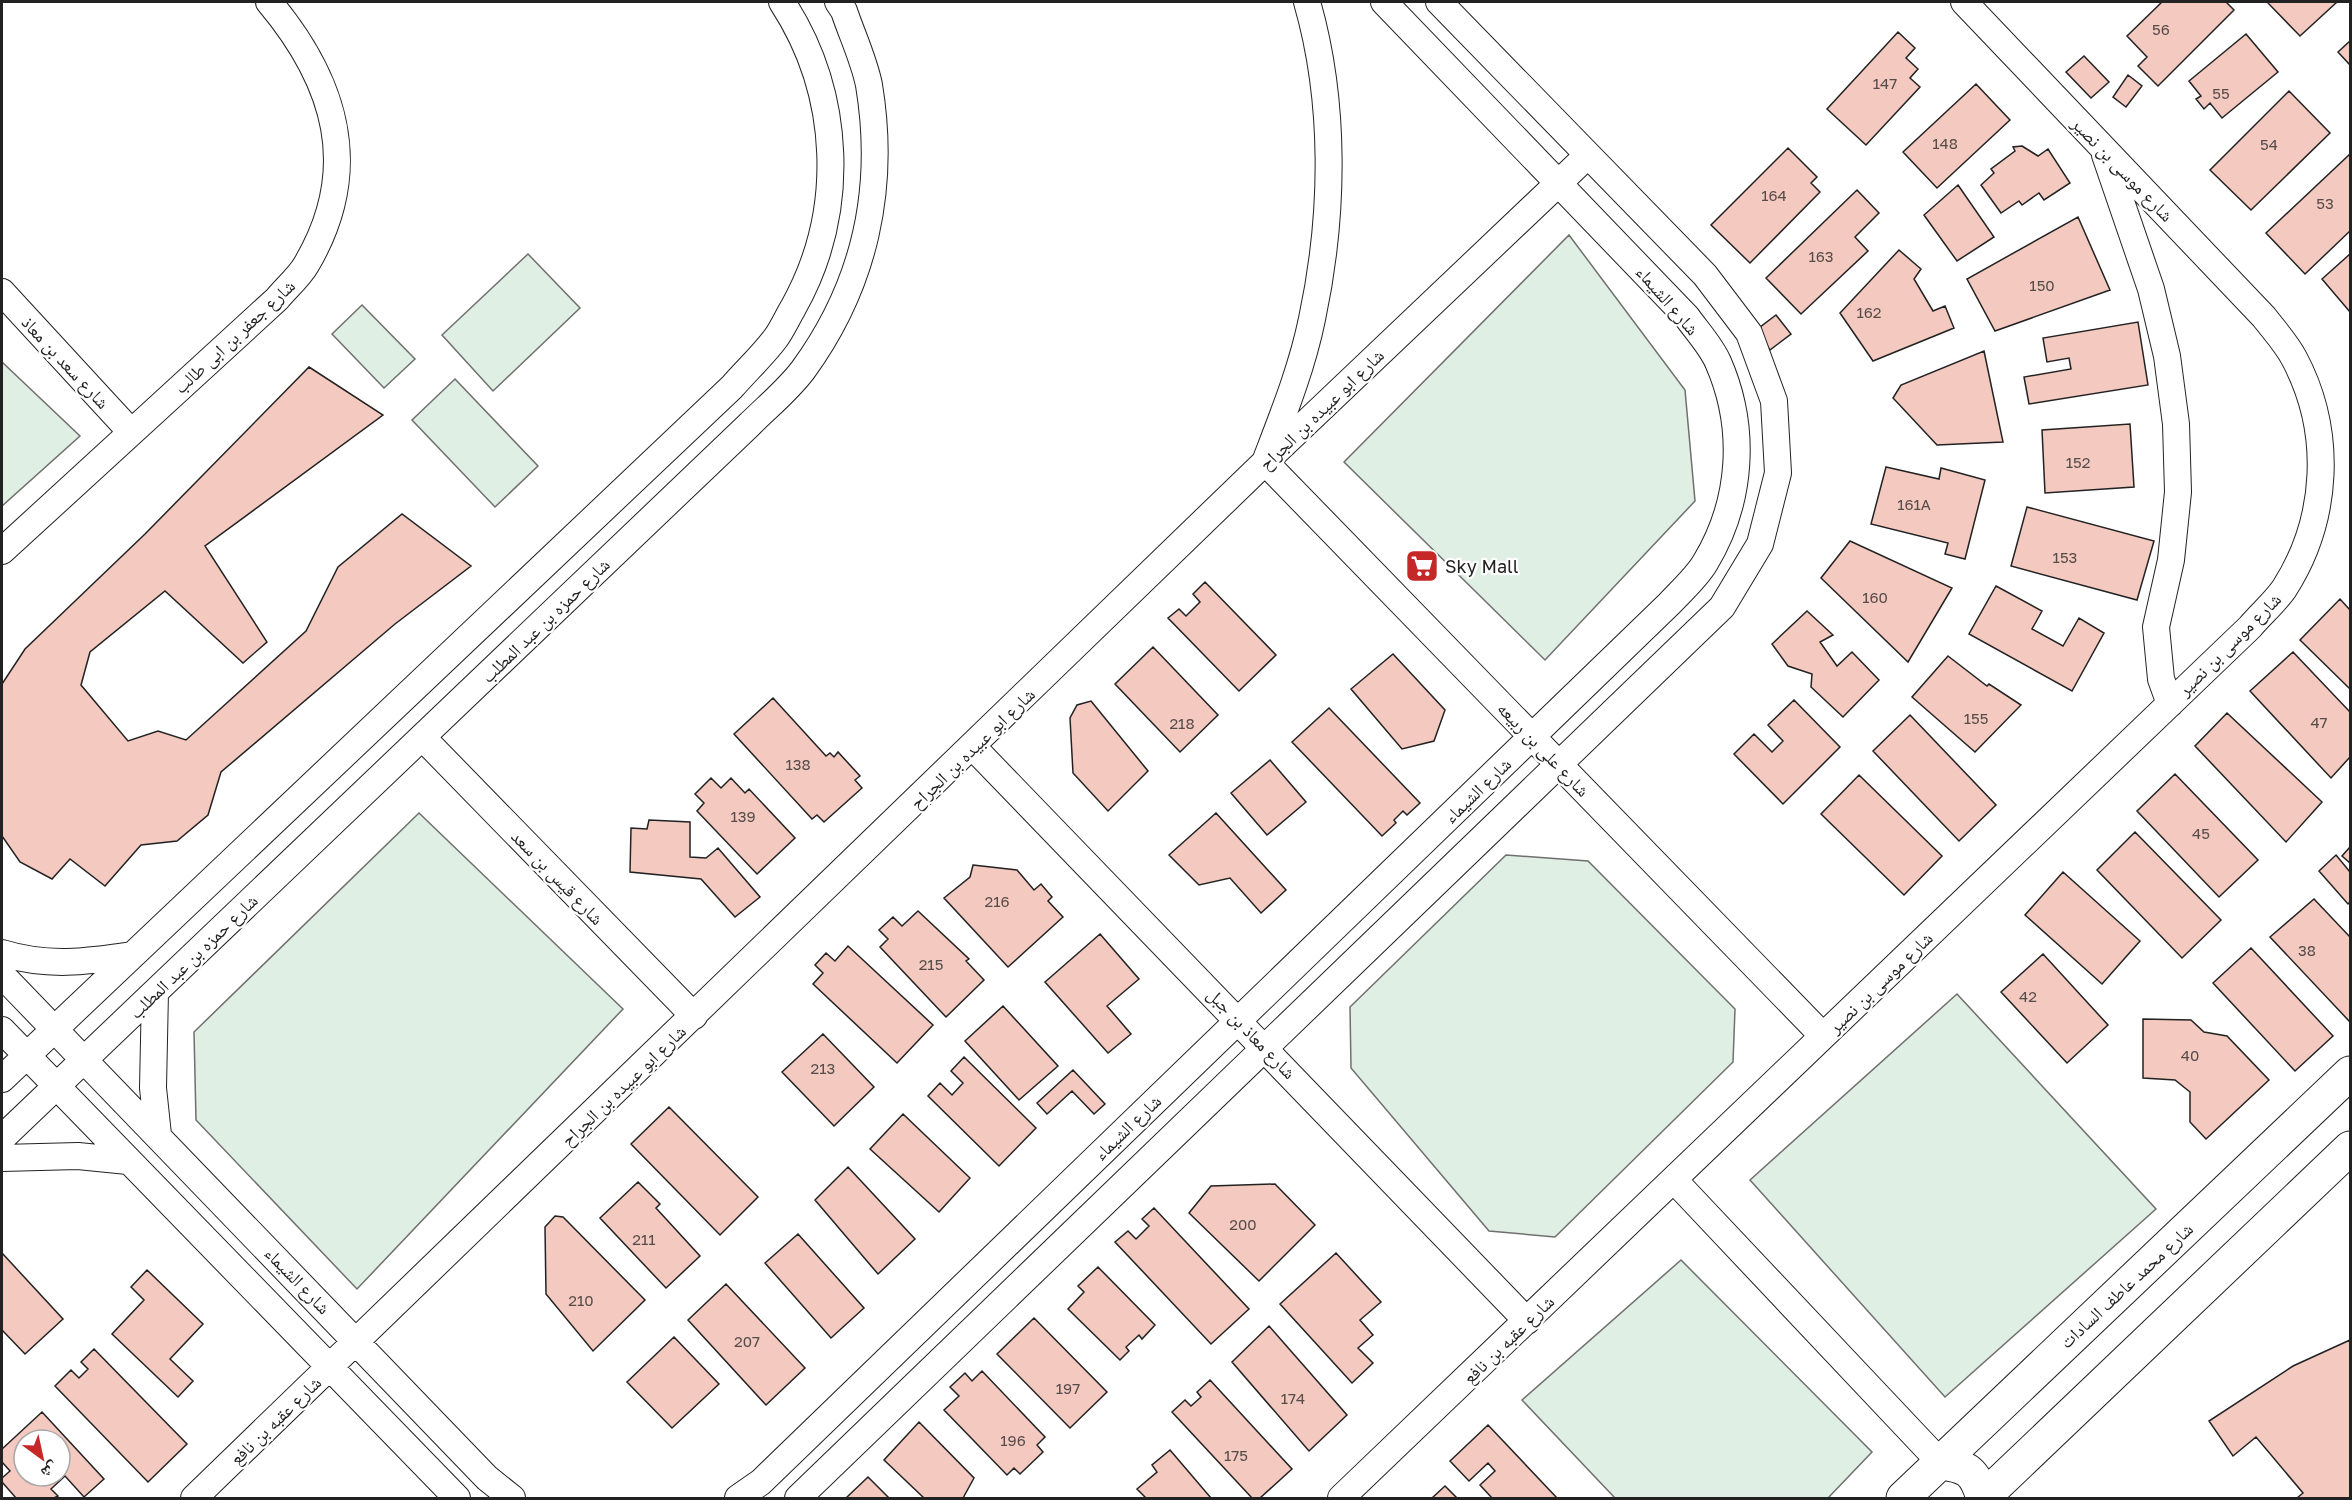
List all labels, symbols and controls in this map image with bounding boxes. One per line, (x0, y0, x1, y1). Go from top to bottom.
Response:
house number: 56 (2152, 20, 2170, 38)
house number: 147 (1873, 74, 1897, 92)
house number: 55 (2212, 84, 2230, 102)
street label: شارع موسى بن نصير (2066, 111, 2178, 227)
house number: 148 (1932, 134, 1958, 152)
house number: 54 (2260, 135, 2278, 153)
house number: 164 (1761, 186, 1787, 204)
house number: 53 (2316, 194, 2334, 212)
house number: 163 (1808, 247, 1834, 265)
street label: شارع الشيماء (1631, 261, 1704, 340)
street label: شارع جعفر بن ابى طالب (169, 274, 300, 398)
house number: 150 (2029, 276, 2055, 294)
house number: 162 (1856, 303, 1882, 321)
street label: شارع سعد بن معاذ (17, 311, 115, 414)
street label: شارع ابو عبيده بن الجراح (1254, 344, 1389, 476)
house number: 152 (2066, 453, 2090, 471)
house number: 161A (1897, 495, 1931, 513)
supermarket icon: Sky Mall (1404, 548, 1440, 584)
house number: 153 (2053, 548, 2077, 566)
street label: شارع حمزه بن عبد المطلب (476, 553, 614, 688)
place label: Sky Mall (1445, 555, 1519, 577)
house number: 160 (1862, 588, 1888, 606)
street label: شارع موسى بن نصير (2172, 588, 2286, 702)
street label: شارع ابو عبيده بن الجراح (905, 683, 1040, 815)
street label: شارع على بن ربيعه (1493, 697, 1595, 802)
house number: 155 (1964, 709, 1988, 727)
house number: 47 (2310, 713, 2328, 731)
house number: 218 (1169, 714, 1195, 732)
street label: شارع الشيماء (1439, 753, 1516, 828)
house number: 138 (785, 755, 811, 773)
house number: 139 (730, 807, 756, 825)
house number: 45 (2192, 824, 2210, 842)
street label: شارع قيس بن سعد (507, 825, 609, 930)
street label: شارع حمزه بن عبد المطلب (124, 889, 262, 1024)
house number: 216 (984, 892, 1010, 910)
street label: شارع موسى بن نصير (1822, 927, 1938, 1039)
house number: 38 (2298, 941, 2316, 959)
house number: 215 (919, 955, 943, 973)
street label: شارع معاذ بن جبل (1202, 983, 1301, 1084)
house number: 42 (2019, 987, 2037, 1005)
street label: شارع ابو عبيده بن الجراح (556, 1020, 691, 1152)
house number: 40 (2181, 1046, 2199, 1064)
house number: 213 (811, 1059, 835, 1077)
street label: شارع الشيماء (1089, 1090, 1166, 1165)
house number: 200 (1229, 1215, 1257, 1233)
street label: شارع محمد عاطف السادات (2055, 1218, 2198, 1353)
house number: 211 (632, 1230, 656, 1248)
street label: شارع الشيماء (260, 1242, 335, 1319)
street label: شارع عقبه بن نافع (1458, 1290, 1560, 1389)
house number: 210 (568, 1291, 594, 1309)
house number: 207 (734, 1332, 760, 1350)
street label: شارع عقبه بن نافع (225, 1371, 327, 1470)
house number: 197 (1056, 1379, 1080, 1397)
house number: 174 (1281, 1389, 1305, 1407)
north arrow (12, 1428, 72, 1488)
house number: 196 (1000, 1431, 1026, 1449)
house number: 175 (1224, 1446, 1248, 1464)
text: ش (38, 1458, 63, 1484)

